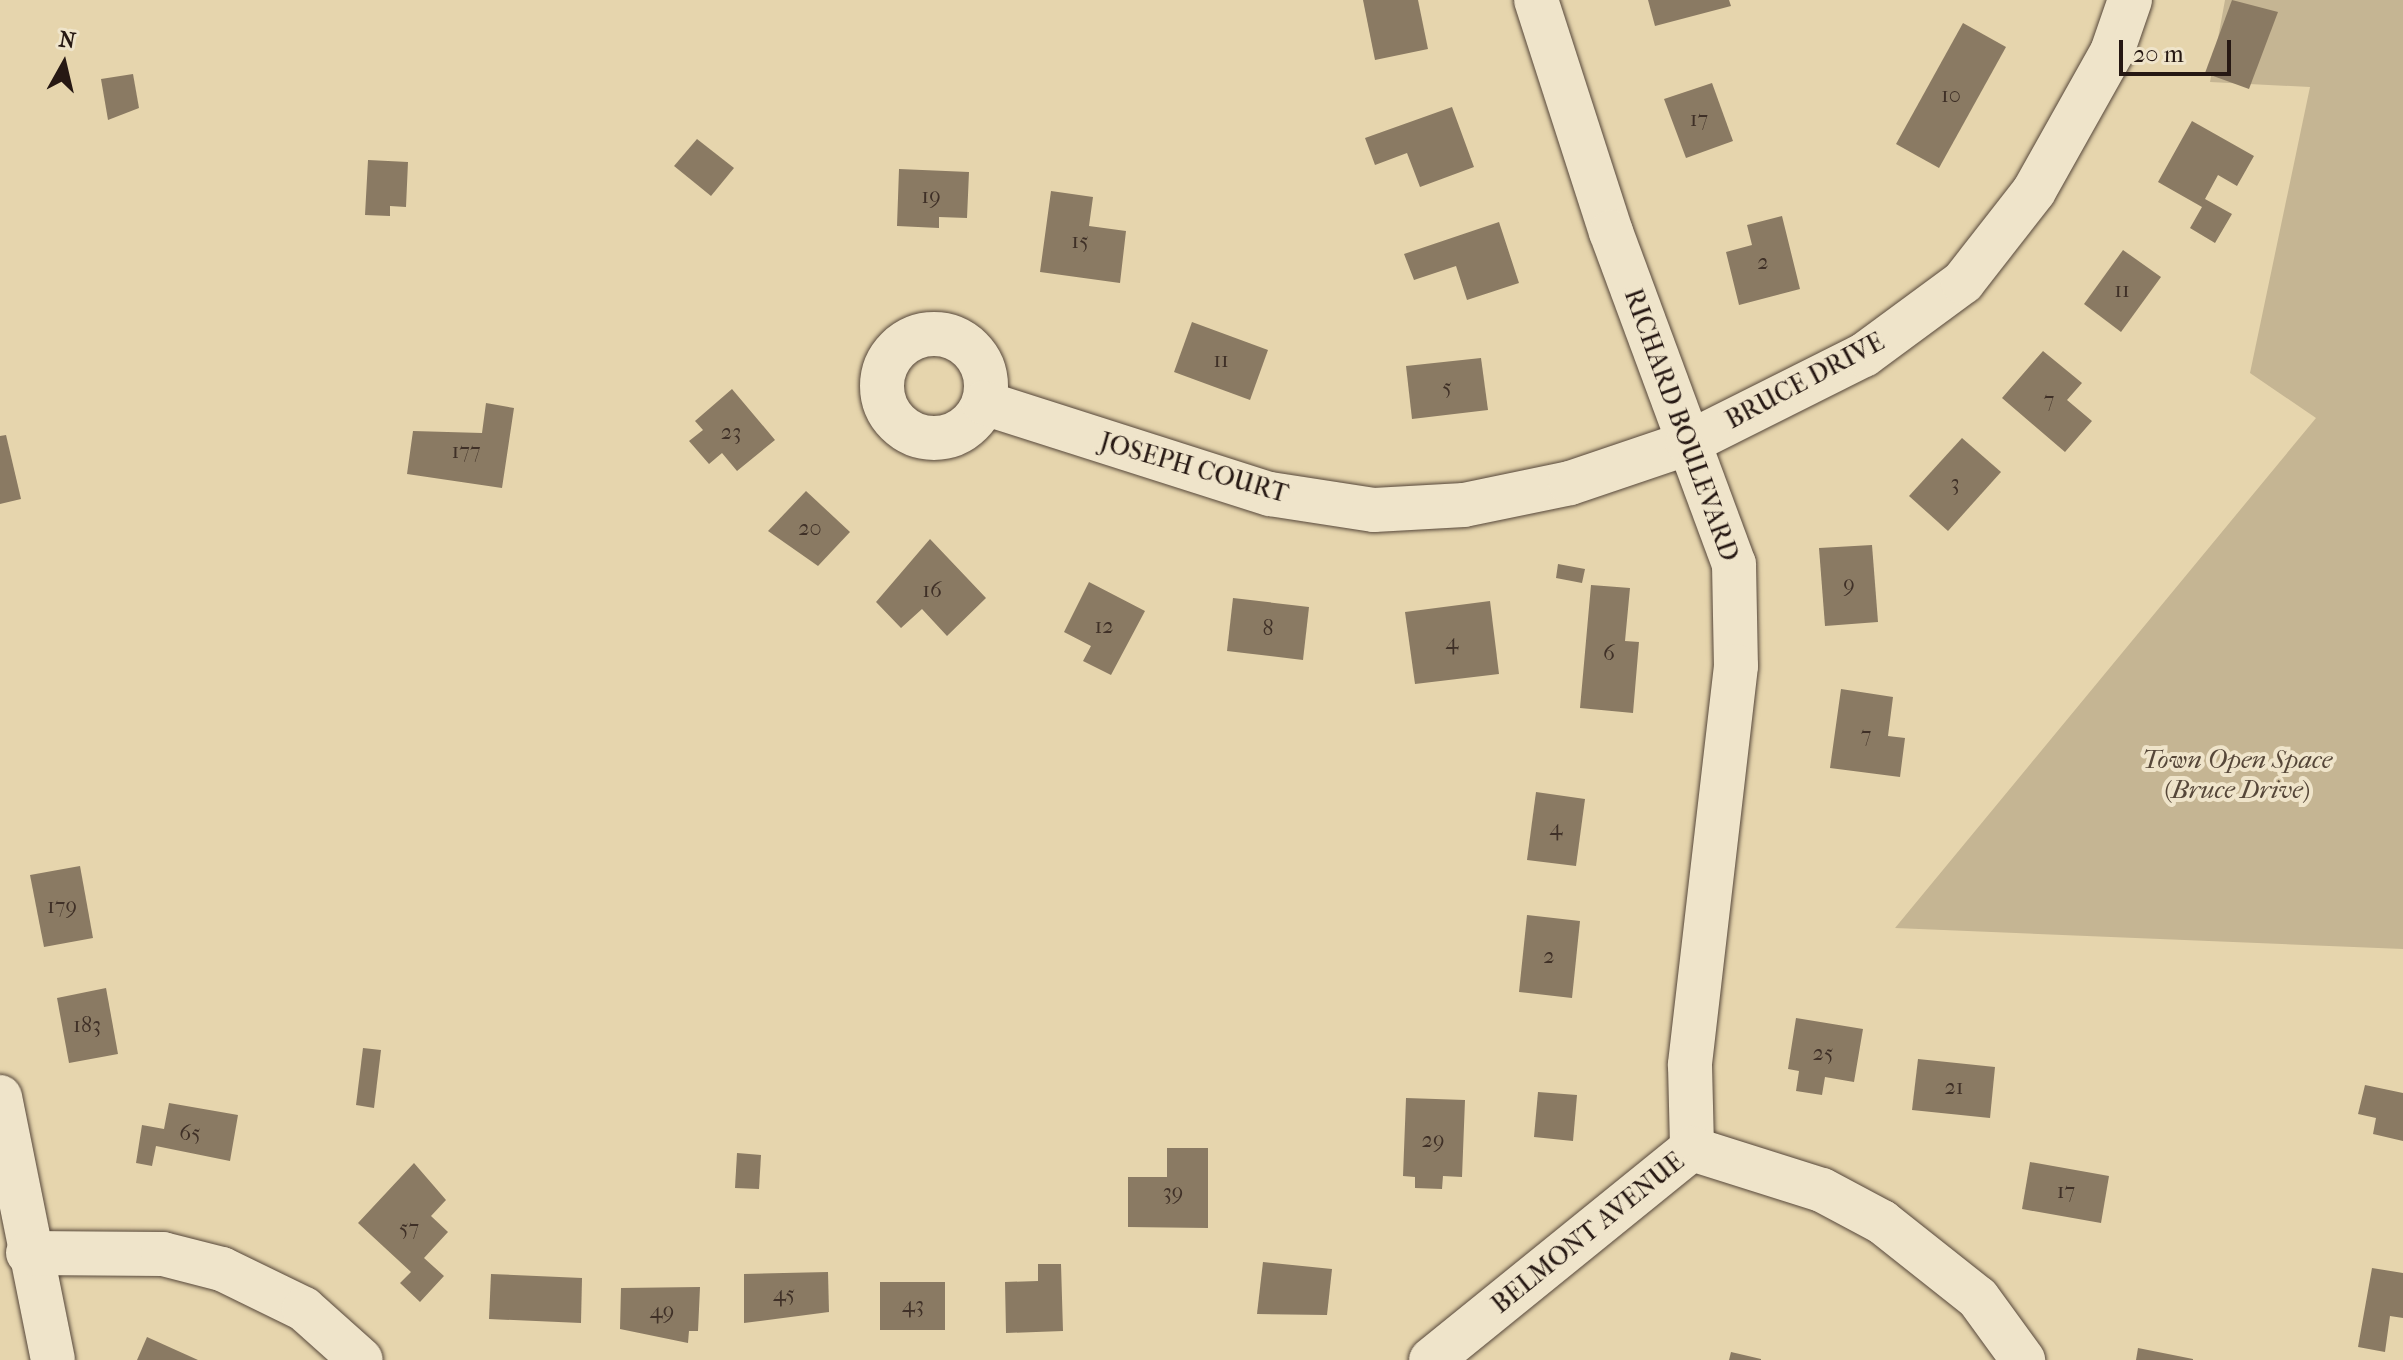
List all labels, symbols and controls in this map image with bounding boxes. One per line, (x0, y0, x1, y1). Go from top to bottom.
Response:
north arrow (24, 24, 104, 104)
scale bar (2123, 24, 2235, 74)
text: N (57, 26, 77, 54)
text: 20 m (2133, 40, 2184, 68)
house number: 10 (1941, 83, 1961, 109)
house number: 17 (1690, 107, 1708, 133)
house number: 19 (921, 184, 941, 210)
house number: 15 (1071, 229, 1089, 255)
house number: 2 (1757, 250, 1769, 276)
house number: 11 (2114, 278, 2130, 304)
street label: RICHARD BOULEVARD (1617, 284, 1745, 566)
street label: BRUCE DRIVE (1720, 326, 1890, 436)
house number: 11 (1213, 348, 1229, 374)
house number: 5 (1442, 375, 1452, 401)
house number: 7 (2044, 388, 2054, 414)
house number: 23 (721, 420, 741, 446)
street label: JOSEPH COURT (1096, 426, 1292, 510)
house number: 177 (451, 439, 481, 465)
house number: 3 (1950, 471, 1960, 497)
house number: 20 (798, 516, 822, 542)
house number: 9 (1843, 572, 1855, 598)
house number: 16 (922, 578, 942, 604)
house number: 12 (1094, 614, 1114, 640)
house number: 8 (1262, 616, 1274, 642)
house number: 4 (1446, 630, 1458, 656)
house number: 6 (1603, 641, 1615, 667)
house number: 7 (1861, 723, 1871, 749)
park label: Town Open Space (Bruce Drive) (2142, 744, 2332, 806)
house number: 4 (1550, 816, 1562, 842)
house number: 179 (47, 894, 77, 920)
house number: 2 (1543, 944, 1555, 970)
house number: 183 (73, 1013, 101, 1039)
house number: 25 (1813, 1041, 1833, 1067)
house number: 21 (1944, 1075, 1964, 1101)
house number: 65 (179, 1121, 201, 1147)
house number: 29 (1422, 1128, 1444, 1154)
street label: BELMONT AVENUE (1485, 1146, 1691, 1320)
house number: 17 (2057, 1179, 2075, 1205)
house number: 39 (1163, 1180, 1183, 1206)
house number: 57 (399, 1216, 419, 1242)
house number: 45 (773, 1282, 795, 1308)
house number: 43 (902, 1293, 924, 1319)
house number: 49 (650, 1299, 674, 1325)

